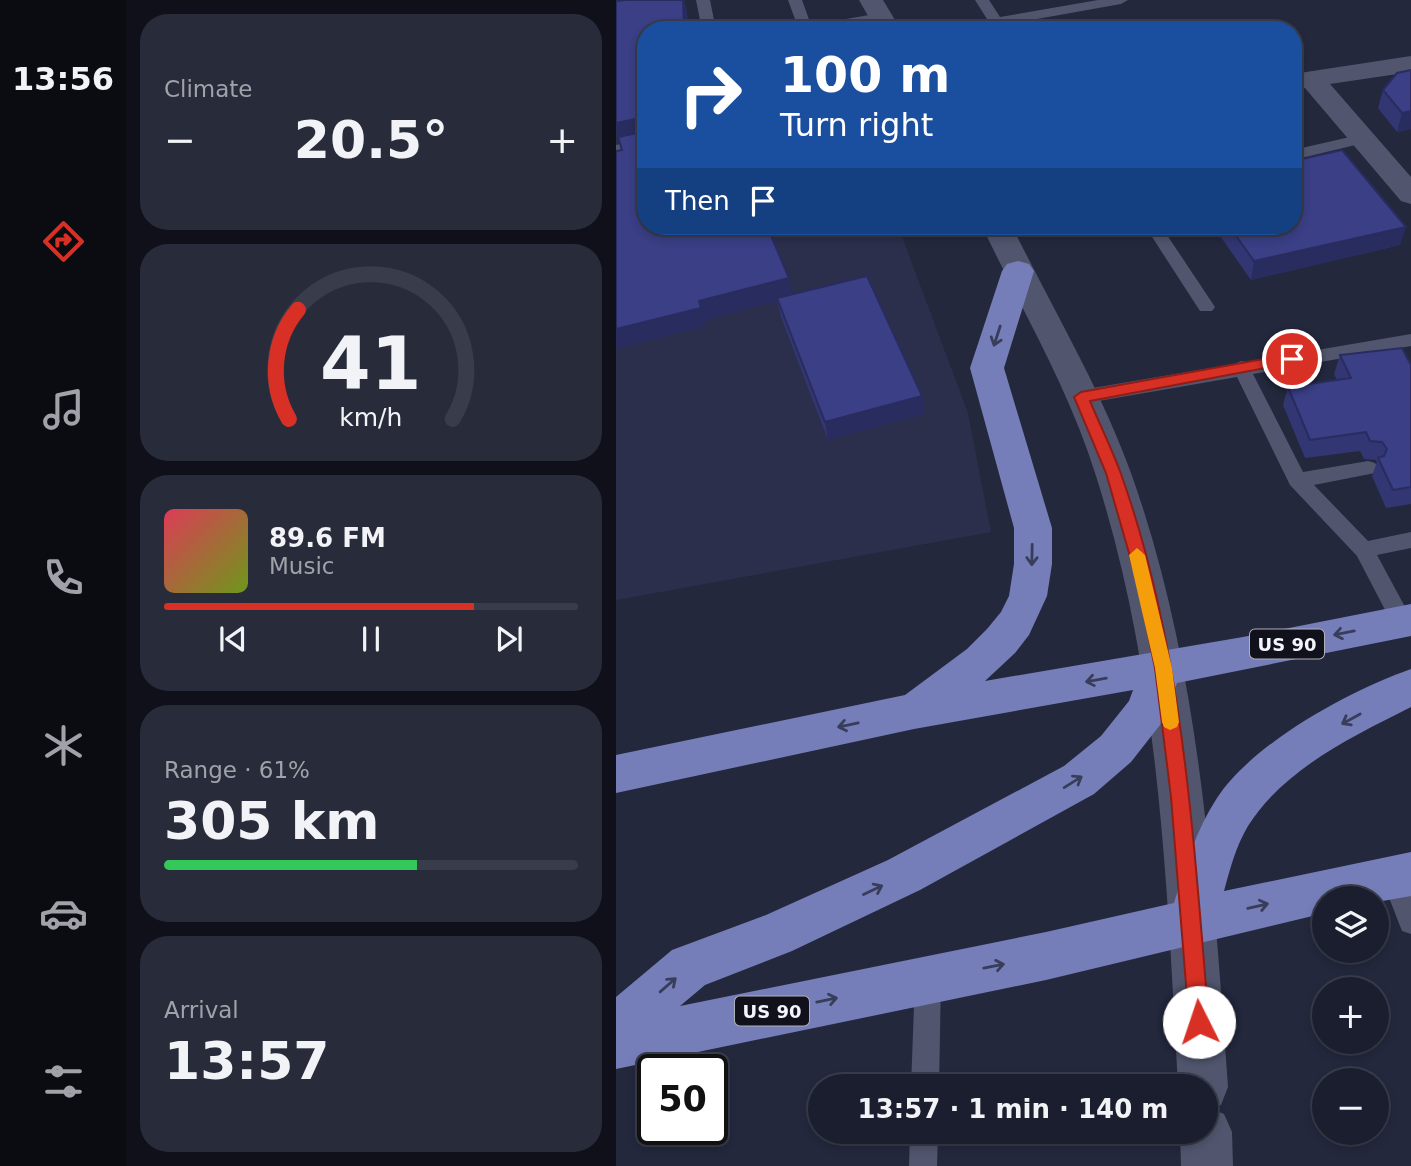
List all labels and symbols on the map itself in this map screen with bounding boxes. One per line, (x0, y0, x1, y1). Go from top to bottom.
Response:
one-way arrow (990, 324, 1003, 346)
pin (1262, 329, 1322, 389)
one-way arrow (1026, 543, 1039, 566)
one-way arrow (1333, 626, 1356, 640)
road number: US 90 (1250, 630, 1324, 658)
one-way arrow (1085, 674, 1108, 687)
one-way arrow (1341, 712, 1361, 726)
one-way arrow (837, 719, 860, 733)
one-way arrow (1063, 775, 1083, 789)
one-way arrow (862, 882, 883, 896)
one-way arrow (1246, 899, 1269, 912)
one-way arrow (982, 958, 1005, 972)
one-way arrow (659, 977, 677, 993)
position arrow (1162, 985, 1236, 1059)
one-way arrow (815, 993, 838, 1007)
road number: US 90 (735, 996, 809, 1026)
speed limit sign: 50 (637, 1054, 728, 1145)

